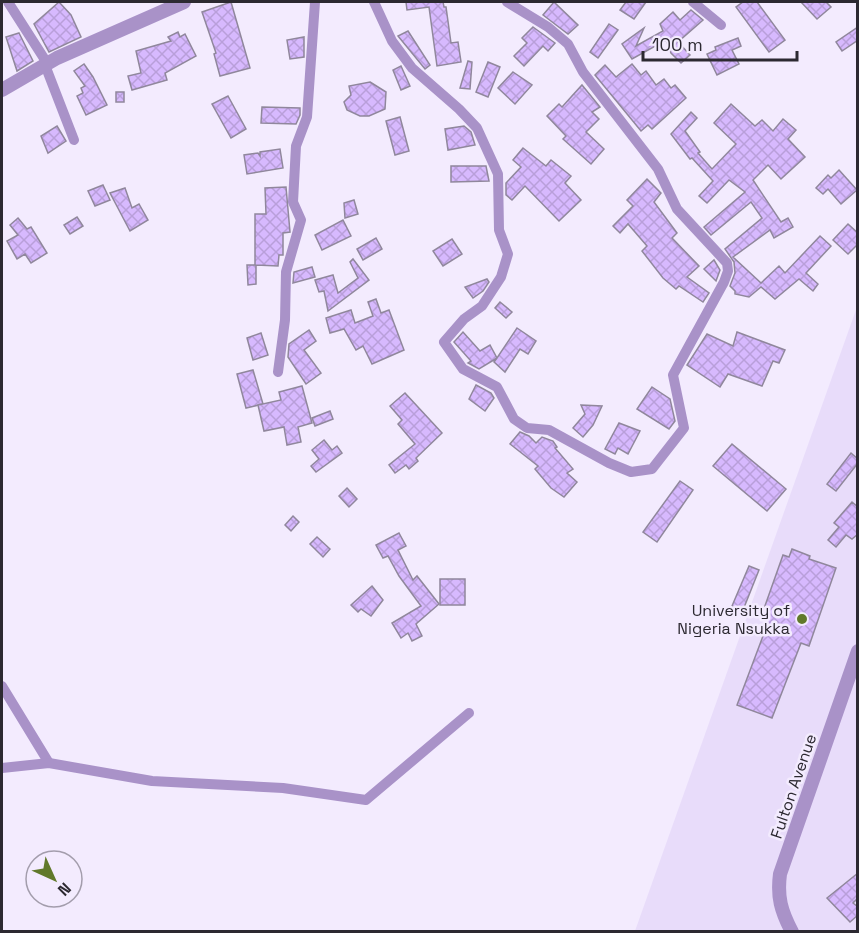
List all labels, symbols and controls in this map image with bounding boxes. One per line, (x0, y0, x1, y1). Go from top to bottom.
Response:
scale bar (643, 24, 798, 62)
text: 100 m (652, 33, 703, 56)
place label: University of Nigeria Nsukka (677, 600, 790, 639)
marker: University of Nigeria Nsukka (795, 612, 809, 626)
street label: Fulton Avenue (766, 731, 821, 841)
north arrow (24, 849, 84, 909)
text: N (53, 878, 75, 900)

